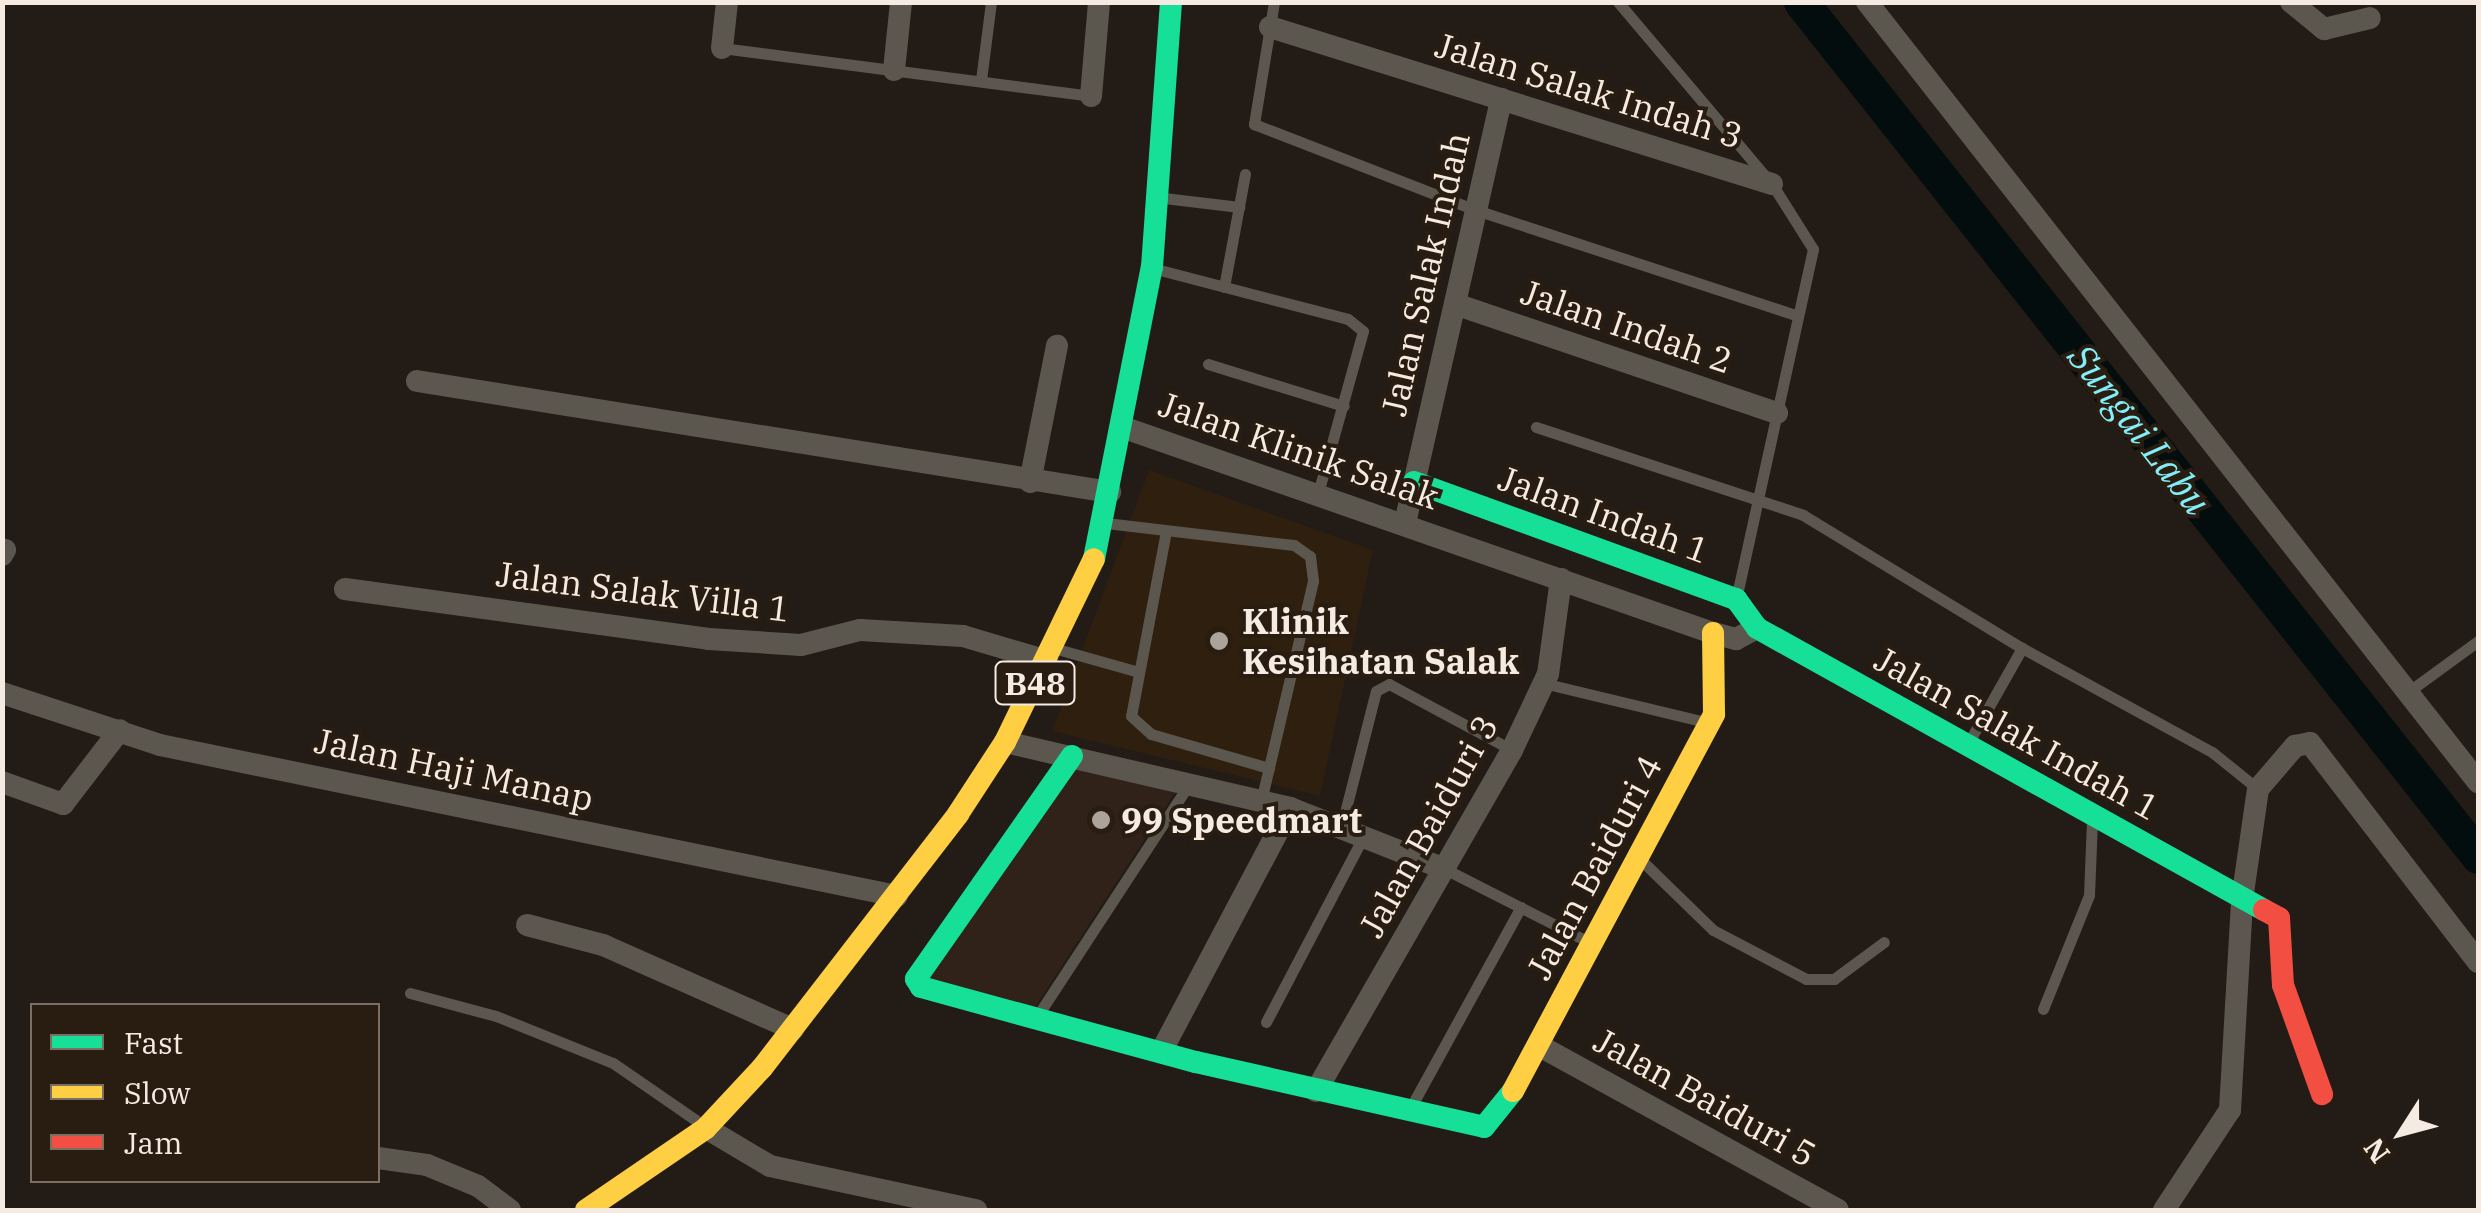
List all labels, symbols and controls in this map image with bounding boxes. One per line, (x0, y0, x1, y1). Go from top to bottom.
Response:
street label: Jalan Salak Indah 3 (1430, 23, 1748, 157)
street label: Jalan Salak Indah (1372, 128, 1478, 420)
street label: Jalan Indah 2 (1516, 270, 1738, 382)
water label: Sungai Labu (2059, 335, 2221, 523)
street label: Jalan Klinik Salak (1154, 382, 1444, 518)
street label: Jalan Indah 1 (1493, 456, 1715, 572)
street label: Jalan Salak Villa 1 (494, 552, 792, 630)
place label: Klinik Kesihatan Salak (1242, 600, 1519, 682)
marker: Klinik Kesihatan Salak (1206, 628, 1232, 654)
street label: Jalan Salak Indah 1 (1867, 637, 2167, 829)
road number: B48 (992, 656, 1078, 710)
street label: Jalan Baiduri 3 (1350, 708, 1506, 944)
street label: Jalan Haji Manap (311, 719, 597, 819)
street label: Jalan Baiduri 4 (1517, 748, 1671, 986)
place label: 99 Speedmart (1121, 799, 1362, 841)
marker: 99 Speedmart (1090, 809, 1112, 831)
legend (30, 1003, 380, 1183)
street label: Jalan Baiduri 5 (1587, 1019, 1823, 1175)
text: Fast (124, 1023, 183, 1062)
text: Slow (124, 1073, 191, 1112)
north arrow (2351, 1083, 2451, 1183)
text: Jam (124, 1123, 183, 1162)
text: N (2355, 1131, 2398, 1171)

